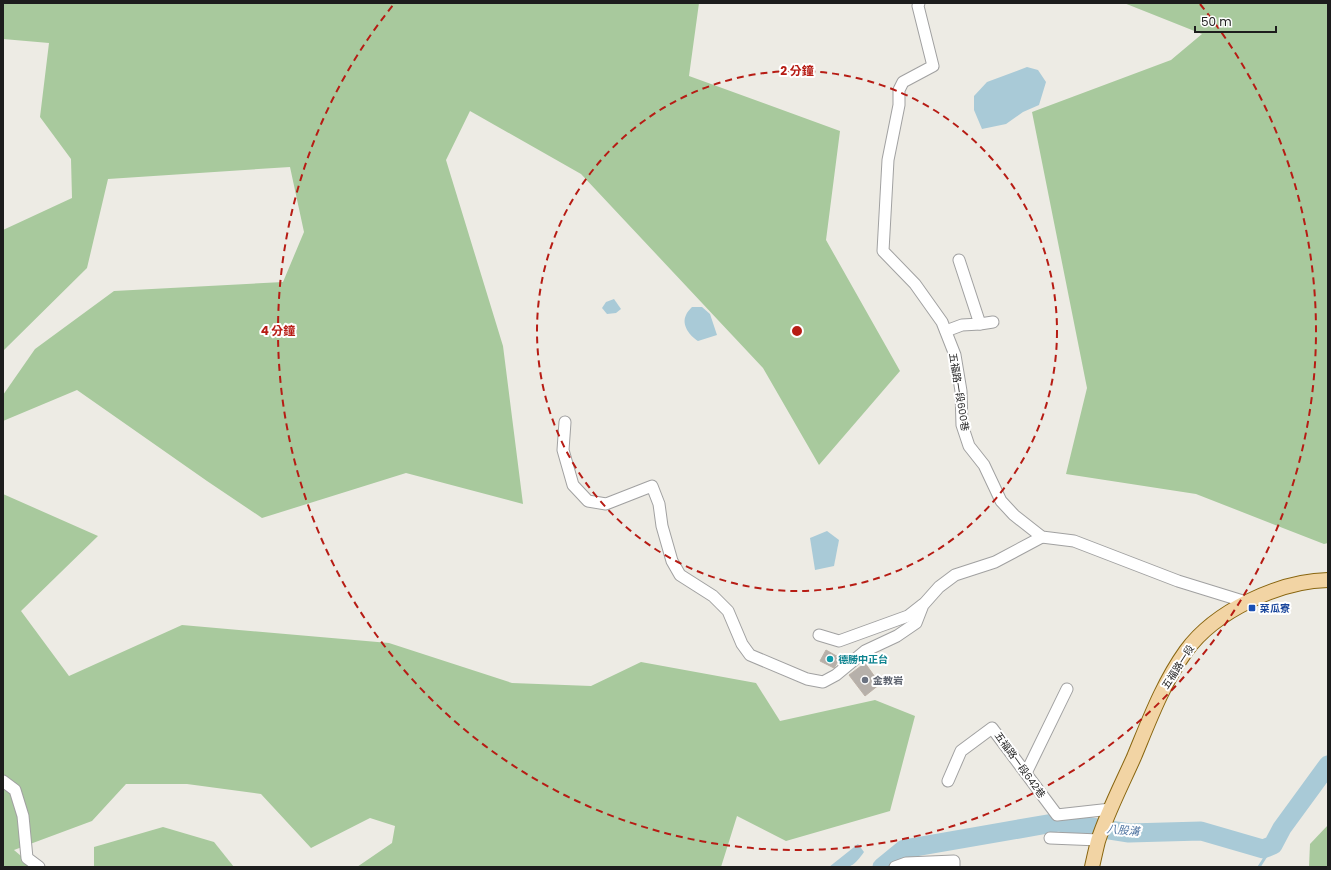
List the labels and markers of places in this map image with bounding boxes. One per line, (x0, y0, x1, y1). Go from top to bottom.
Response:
centre of rings (790, 324, 804, 338)
place label: 菜瓜寮 (1260, 601, 1290, 616)
marker: 菜瓜寮 (1247, 603, 1257, 613)
place label: 德勝中正台 (838, 652, 888, 667)
marker: 德勝中正台 (825, 654, 835, 664)
place label: 金教岩 (872, 673, 903, 688)
marker: 金教岩 (860, 675, 870, 685)

